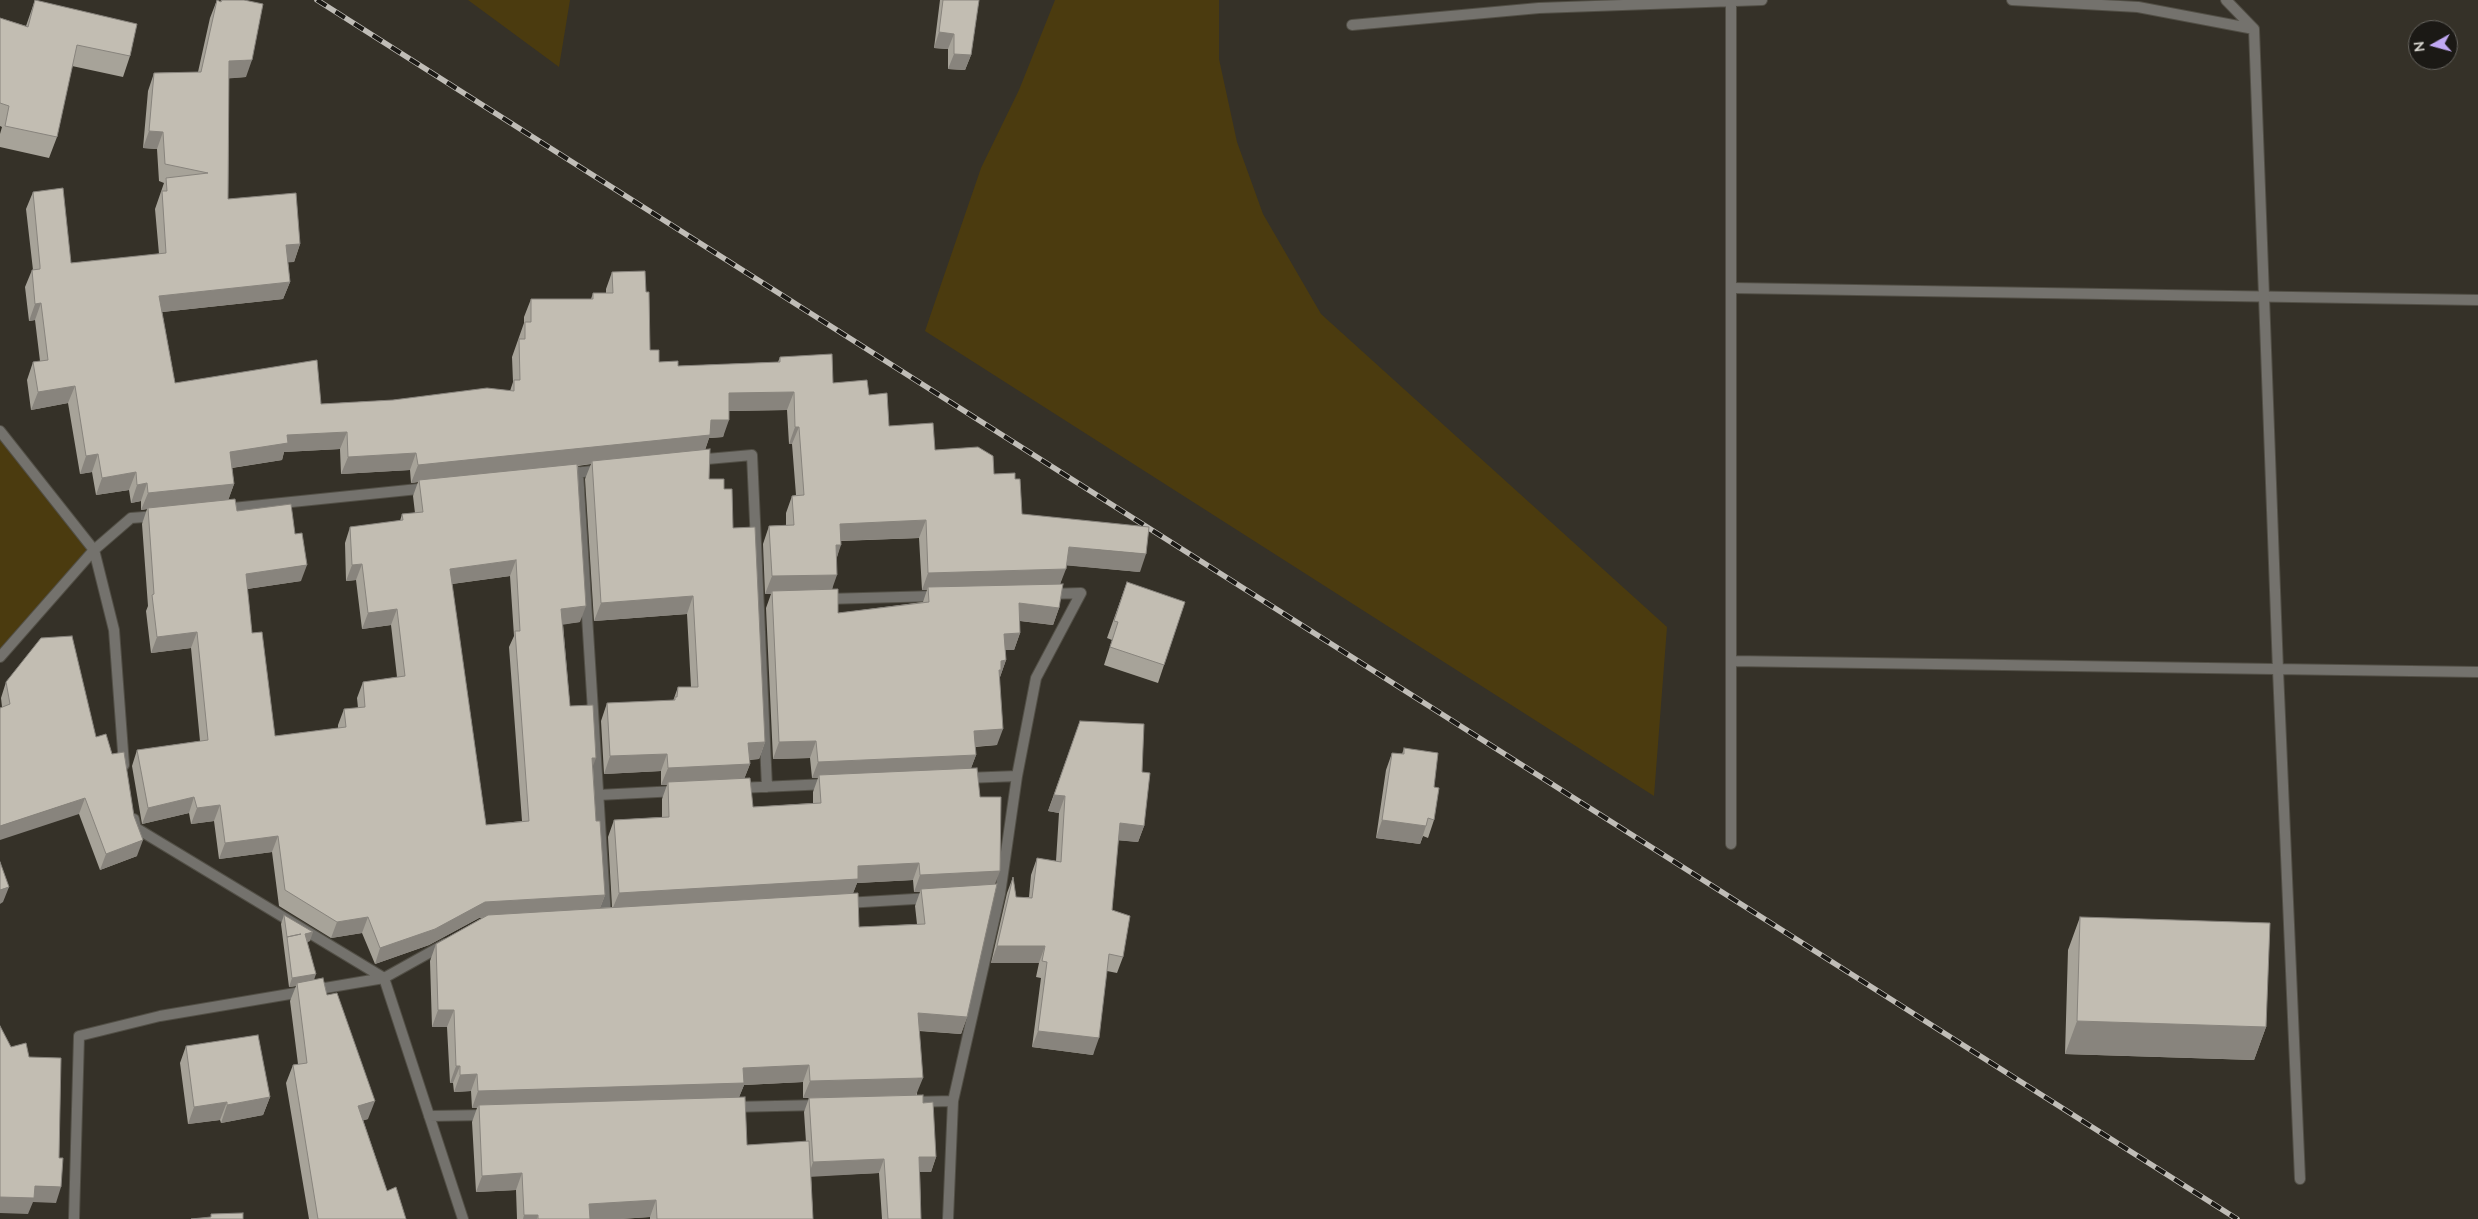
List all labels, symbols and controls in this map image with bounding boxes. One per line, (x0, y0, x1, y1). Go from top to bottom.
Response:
north arrow (2408, 20, 2458, 70)
text: N (2410, 40, 2429, 53)

